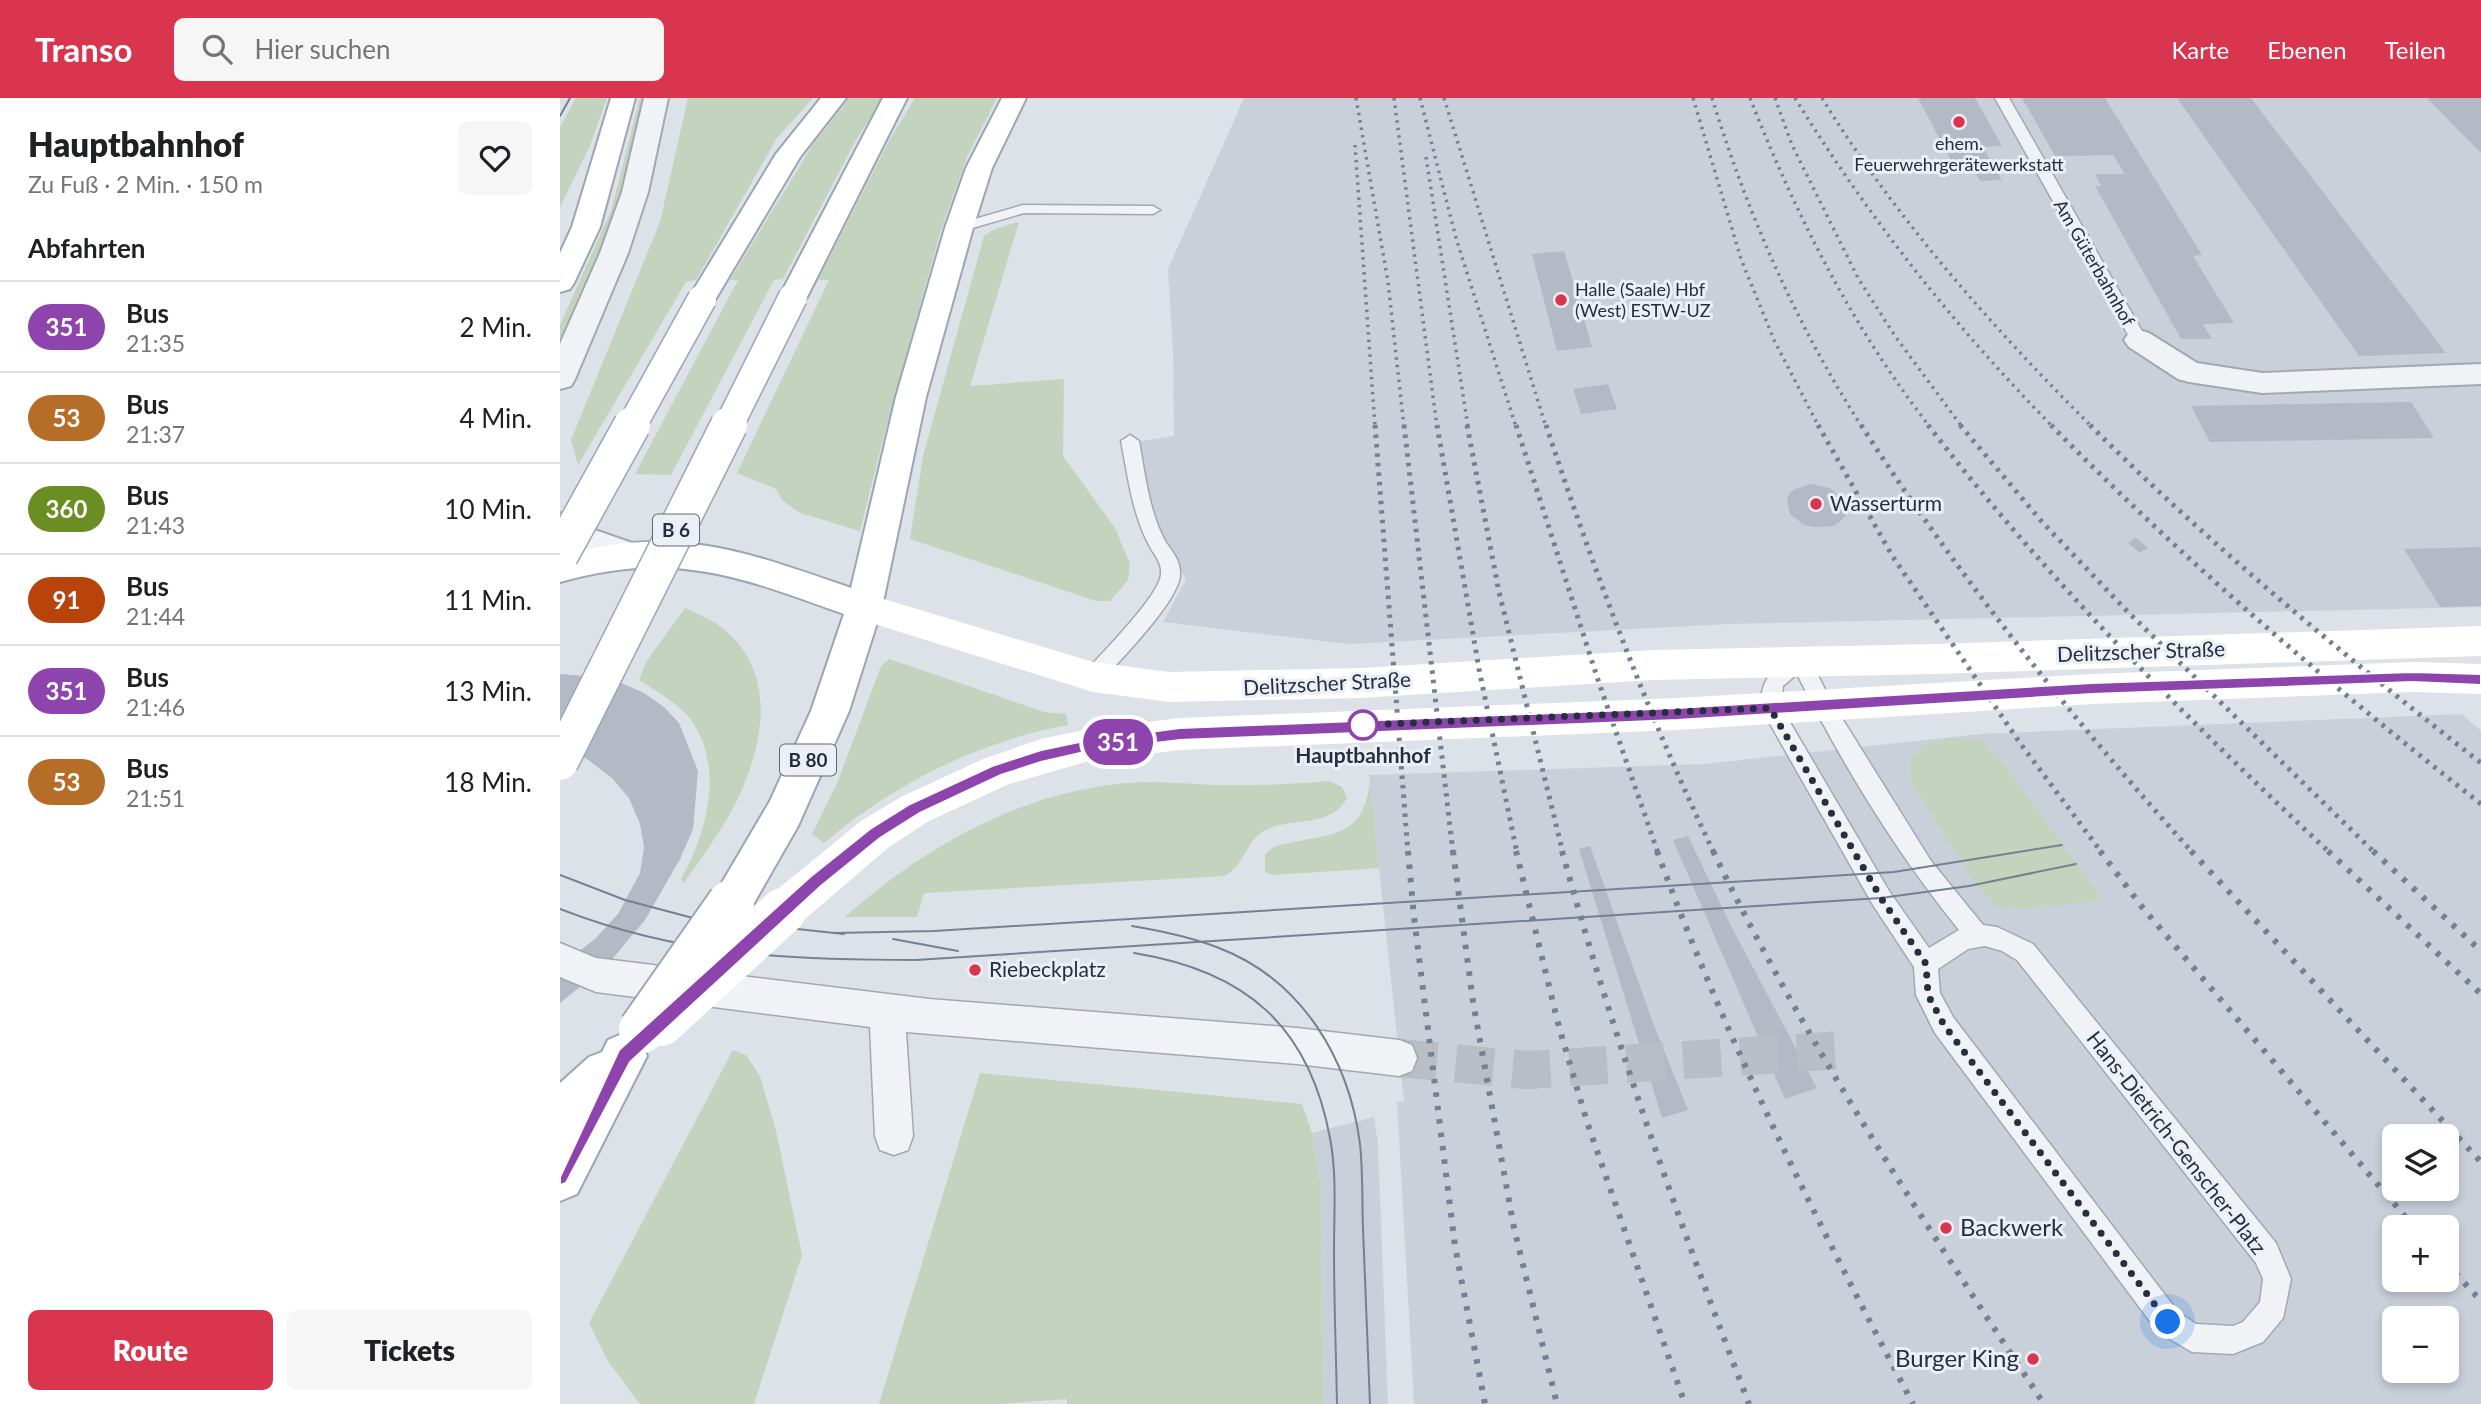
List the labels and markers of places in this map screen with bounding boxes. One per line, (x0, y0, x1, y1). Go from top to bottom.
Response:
marker: ehem. Feuerwehrgerätewerkstatt (1951, 114, 1967, 130)
place label: ehem. Feuerwehrgerätewerkstatt (1854, 132, 2064, 175)
place label: Halle (Saale) Hbf (West) ESTW-UZ (1575, 278, 1711, 321)
marker: Halle (Saale) Hbf (West) ESTW-UZ (1553, 292, 1569, 308)
place label: Wasserturm (1830, 490, 1942, 515)
marker: Wasserturm (1808, 496, 1824, 512)
marker: Hauptbahnhof (1348, 710, 1378, 740)
place label: Hauptbahnhof (1295, 742, 1431, 767)
place label: Riebeckplatz (989, 956, 1106, 981)
marker: Riebeckplatz (967, 962, 983, 978)
place label: Backwerk (1960, 1212, 2064, 1241)
marker: Backwerk (1938, 1220, 1954, 1236)
place label: Burger King (1895, 1343, 2019, 1372)
marker: Burger King (2025, 1351, 2041, 1367)

